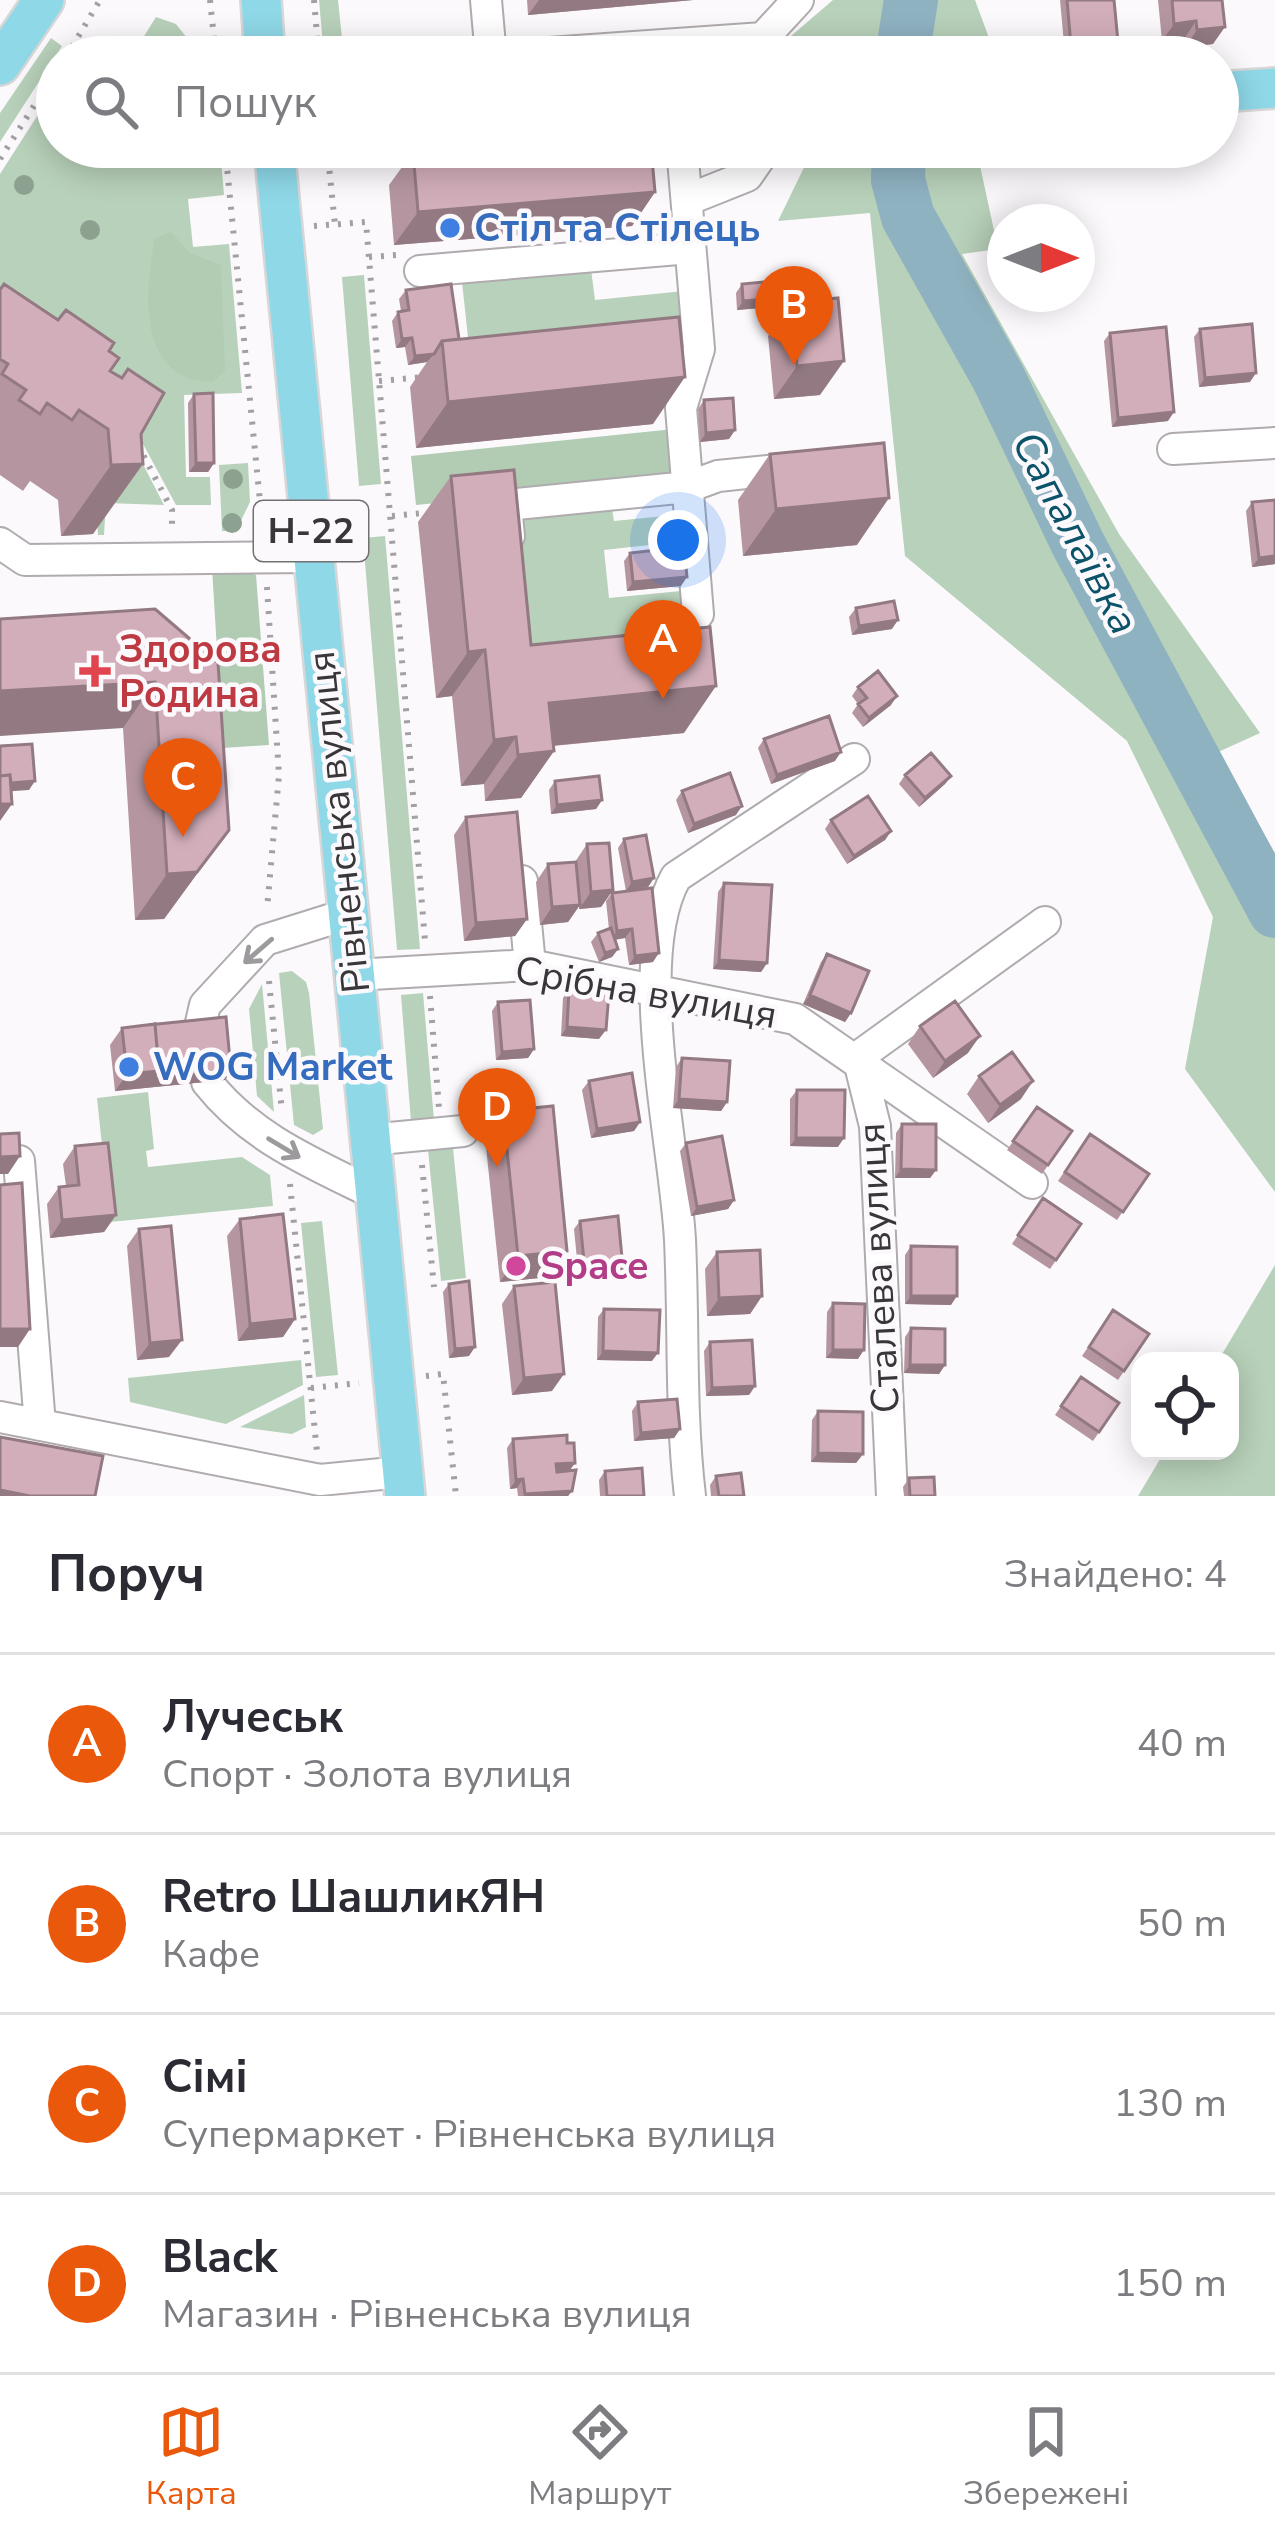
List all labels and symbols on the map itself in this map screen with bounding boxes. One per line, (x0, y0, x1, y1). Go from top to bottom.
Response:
place label: Стіл та Стілець (474, 202, 760, 255)
north arrow (987, 204, 1095, 312)
marker: Стіл та Стілець (437, 215, 463, 241)
pin: B (755, 266, 833, 365)
water label: Сапалаївка (998, 421, 1152, 645)
road number: Н-22 (254, 501, 368, 561)
your location (648, 510, 708, 570)
pin: A (624, 600, 702, 699)
place label: Здорова Родина (119, 623, 282, 721)
street label: Рівненська вулиця (295, 648, 383, 996)
marker: Здорова Родина (82, 658, 108, 684)
pin: C (144, 738, 222, 837)
one-way arrow (243, 936, 273, 964)
street label: Срібна вулиця (511, 944, 781, 1042)
place label: WOG Market (153, 1041, 394, 1094)
marker: WOG Market (116, 1054, 142, 1080)
pin: D (458, 1068, 536, 1167)
street label: Сталева вулиця (845, 1122, 913, 1414)
one-way arrow (266, 1136, 301, 1160)
place label: Space (540, 1240, 649, 1293)
marker: Space (503, 1253, 529, 1279)

